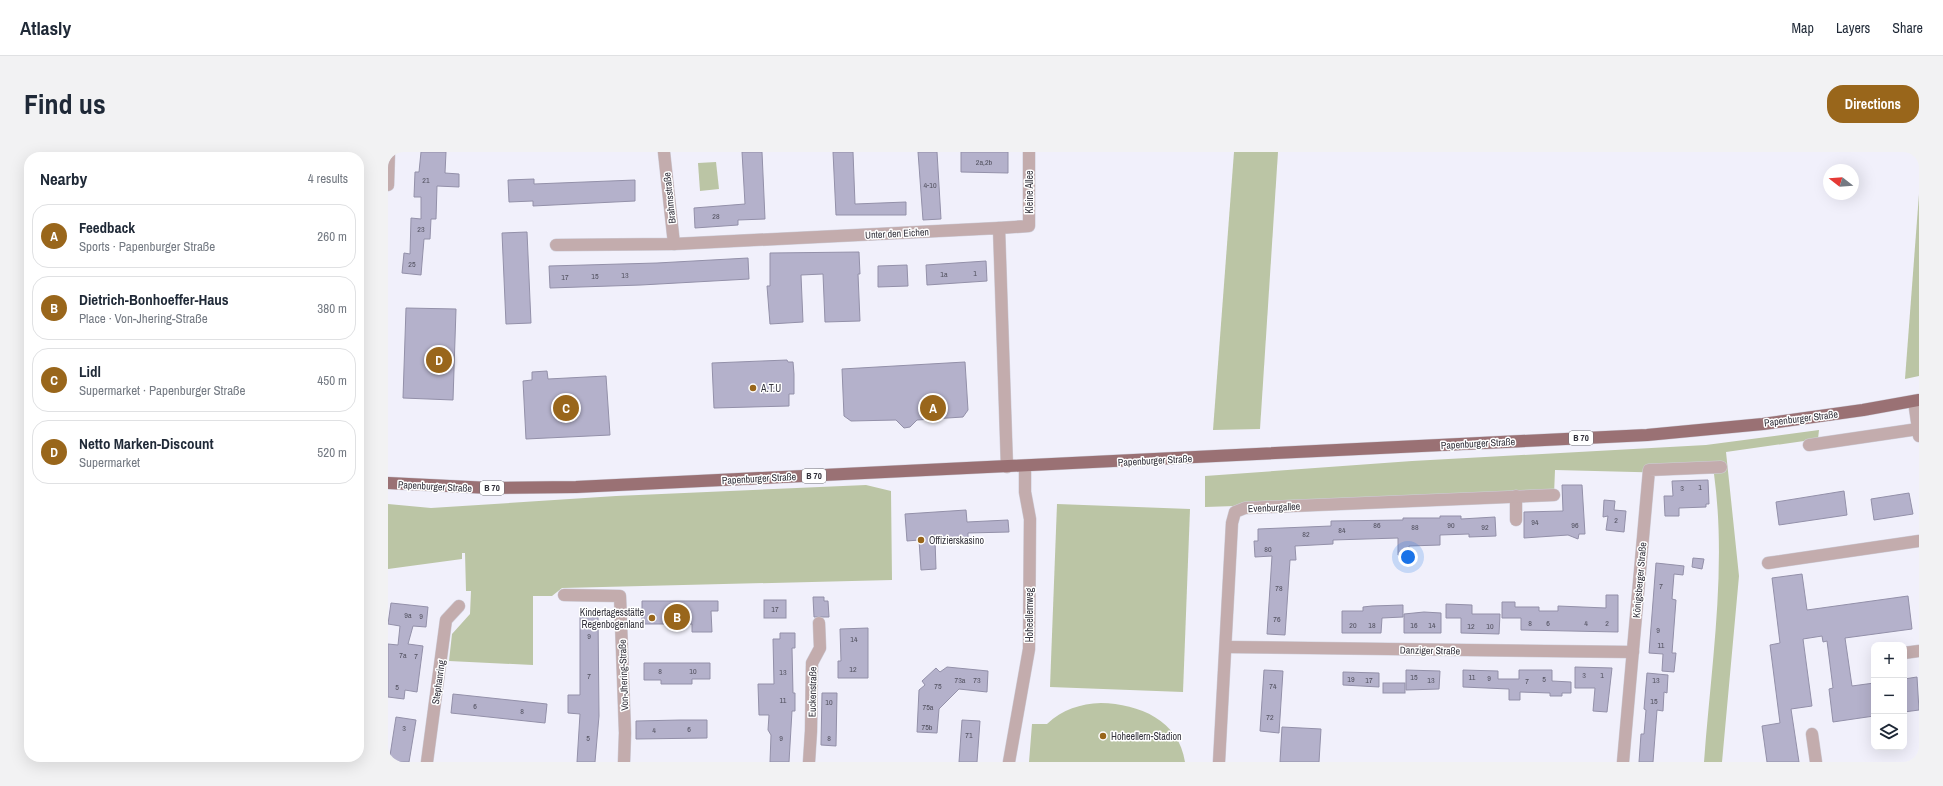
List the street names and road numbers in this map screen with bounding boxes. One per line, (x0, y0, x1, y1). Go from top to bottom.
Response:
street label: Kleine Allee (1023, 170, 1036, 214)
street label: Brahmsstraße (660, 171, 679, 224)
street label: Unter den Eichen (865, 225, 929, 242)
street label: Papenburger Straße (1763, 407, 1839, 429)
road number: B 70 (1569, 431, 1593, 445)
street label: Papenburger Straße (1441, 435, 1516, 452)
street label: Papenburger Straße (1118, 452, 1193, 469)
road number: B 70 (802, 469, 826, 483)
street label: Papenburger Straße (722, 470, 797, 487)
street label: Papenburger Straße (398, 478, 473, 495)
road number: B 70 (480, 481, 504, 495)
street label: Evenburgallee (1248, 500, 1301, 515)
street label: Königsberger Straße (1630, 541, 1649, 619)
street label: Hoheellernweg (1023, 587, 1036, 642)
street label: Von-Jhering-Straße (616, 639, 631, 711)
street label: Danziger Straße (1400, 643, 1461, 658)
street label: Stephanring (429, 659, 448, 705)
street label: Euckenstraße (806, 666, 819, 717)

